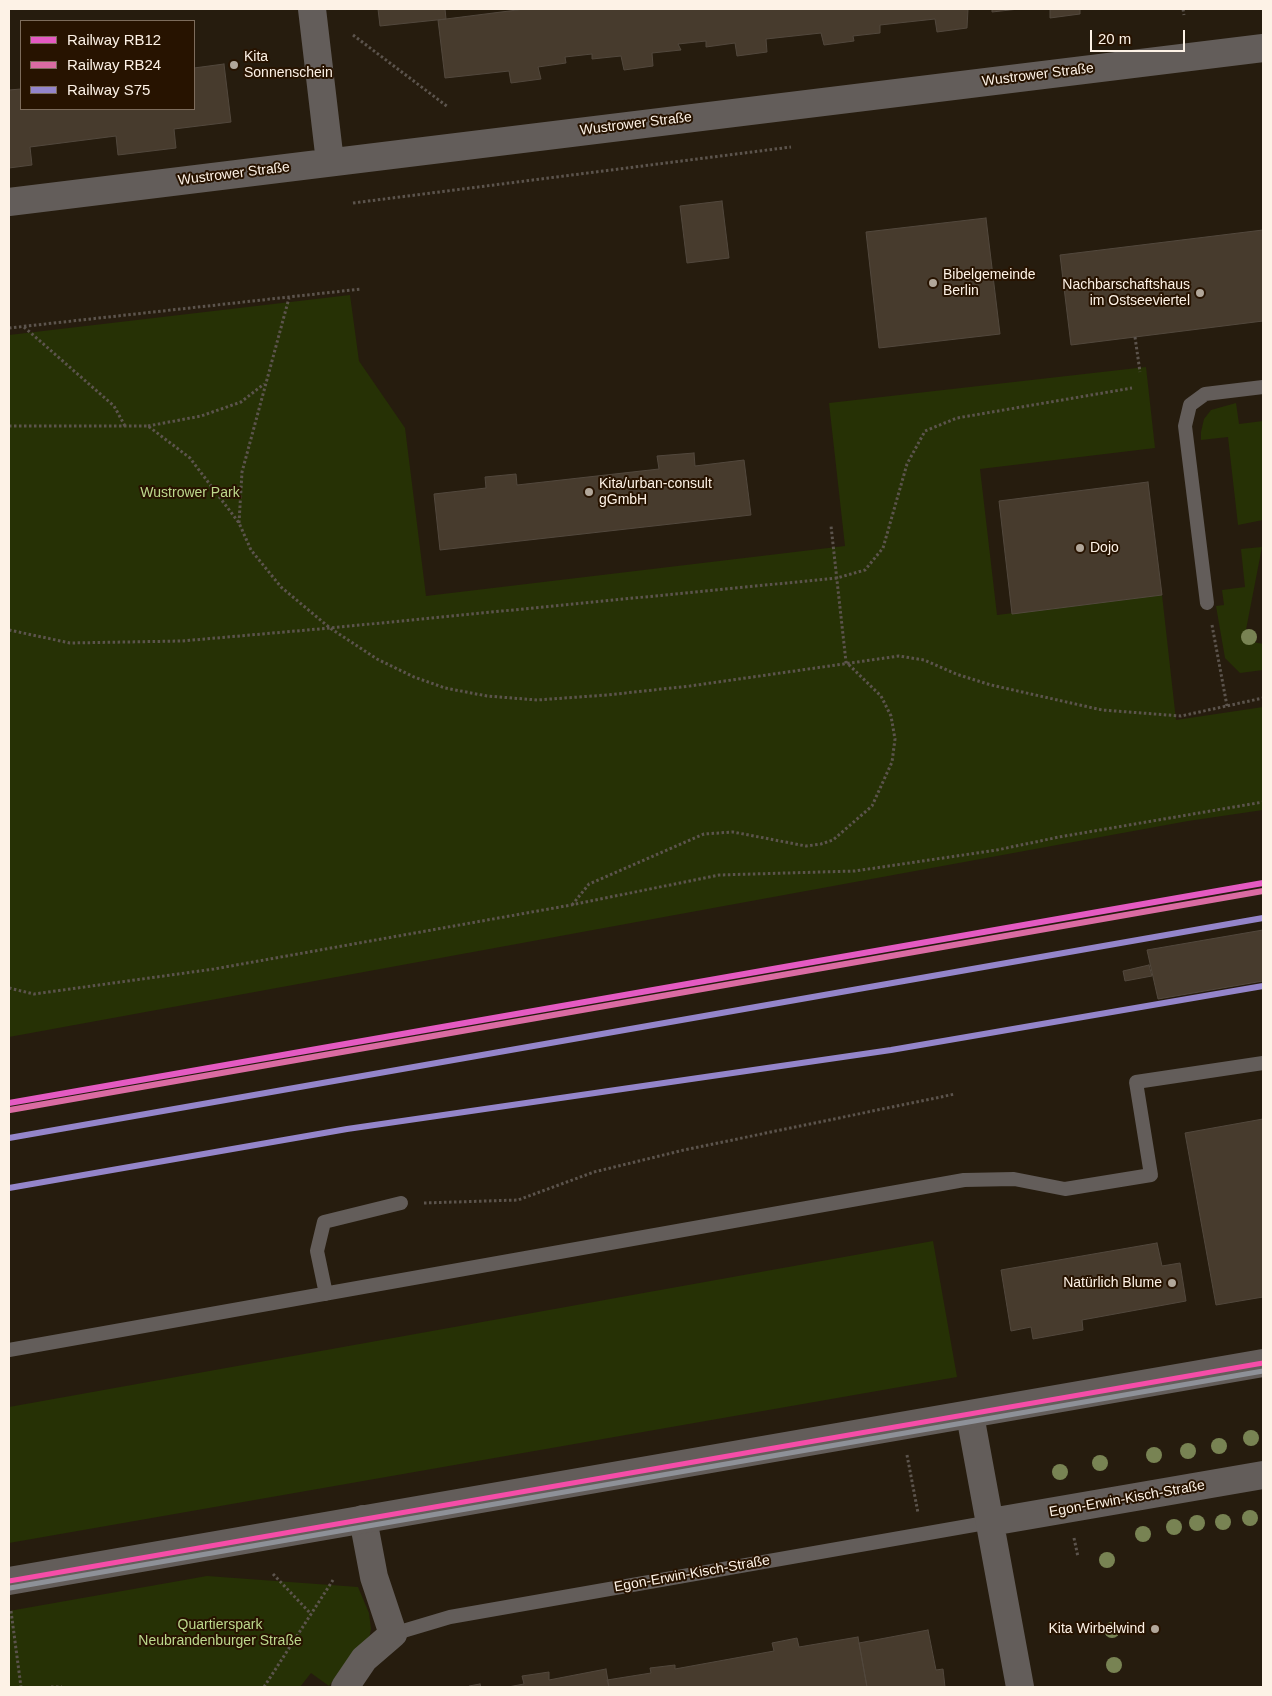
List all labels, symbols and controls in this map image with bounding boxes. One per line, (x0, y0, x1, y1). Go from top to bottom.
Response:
legend (20, 20, 195, 110)
scale bar (1092, 20, 1187, 52)
text: 20 m (1098, 30, 1131, 47)
text: Railway RB12 (67, 31, 161, 48)
place label: Kita Sonnenschein (244, 49, 333, 82)
text: Railway RB24 (67, 56, 161, 73)
marker: Kita Sonnenschein (228, 59, 240, 71)
street label: Wustrower Straße (981, 60, 1095, 90)
text: Railway S75 (67, 81, 150, 98)
street label: Wustrower Straße (579, 109, 693, 139)
street label: Wustrower Straße (177, 159, 291, 189)
place label: Bibelgemeinde Berlin (943, 267, 1036, 300)
marker: Bibelgemeinde Berlin (927, 277, 939, 289)
place label: Nachbarschaftshaus im Ostseeviertel (1062, 277, 1190, 310)
marker: Nachbarschaftshaus im Ostseeviertel (1194, 287, 1206, 299)
place label: Kita/urban-consult gGmbH (599, 476, 712, 508)
park label: Wustrower Park (140, 485, 240, 501)
marker: Kita/urban-consult gGmbH (583, 486, 595, 498)
place label: Dojo (1090, 540, 1119, 556)
marker: Dojo (1074, 542, 1086, 554)
place label: Natürlich Blume (1063, 1275, 1162, 1291)
marker: Natürlich Blume (1166, 1277, 1178, 1289)
street label: Egon-Erwin-Kisch-Straße (1048, 1477, 1206, 1521)
street label: Egon-Erwin-Kisch-Straße (613, 1552, 771, 1596)
park label: Quartierspark Neubrandenburger Straße (138, 1617, 302, 1650)
place label: Kita Wirbelwind (1049, 1621, 1145, 1637)
marker: Kita Wirbelwind (1149, 1623, 1161, 1635)

